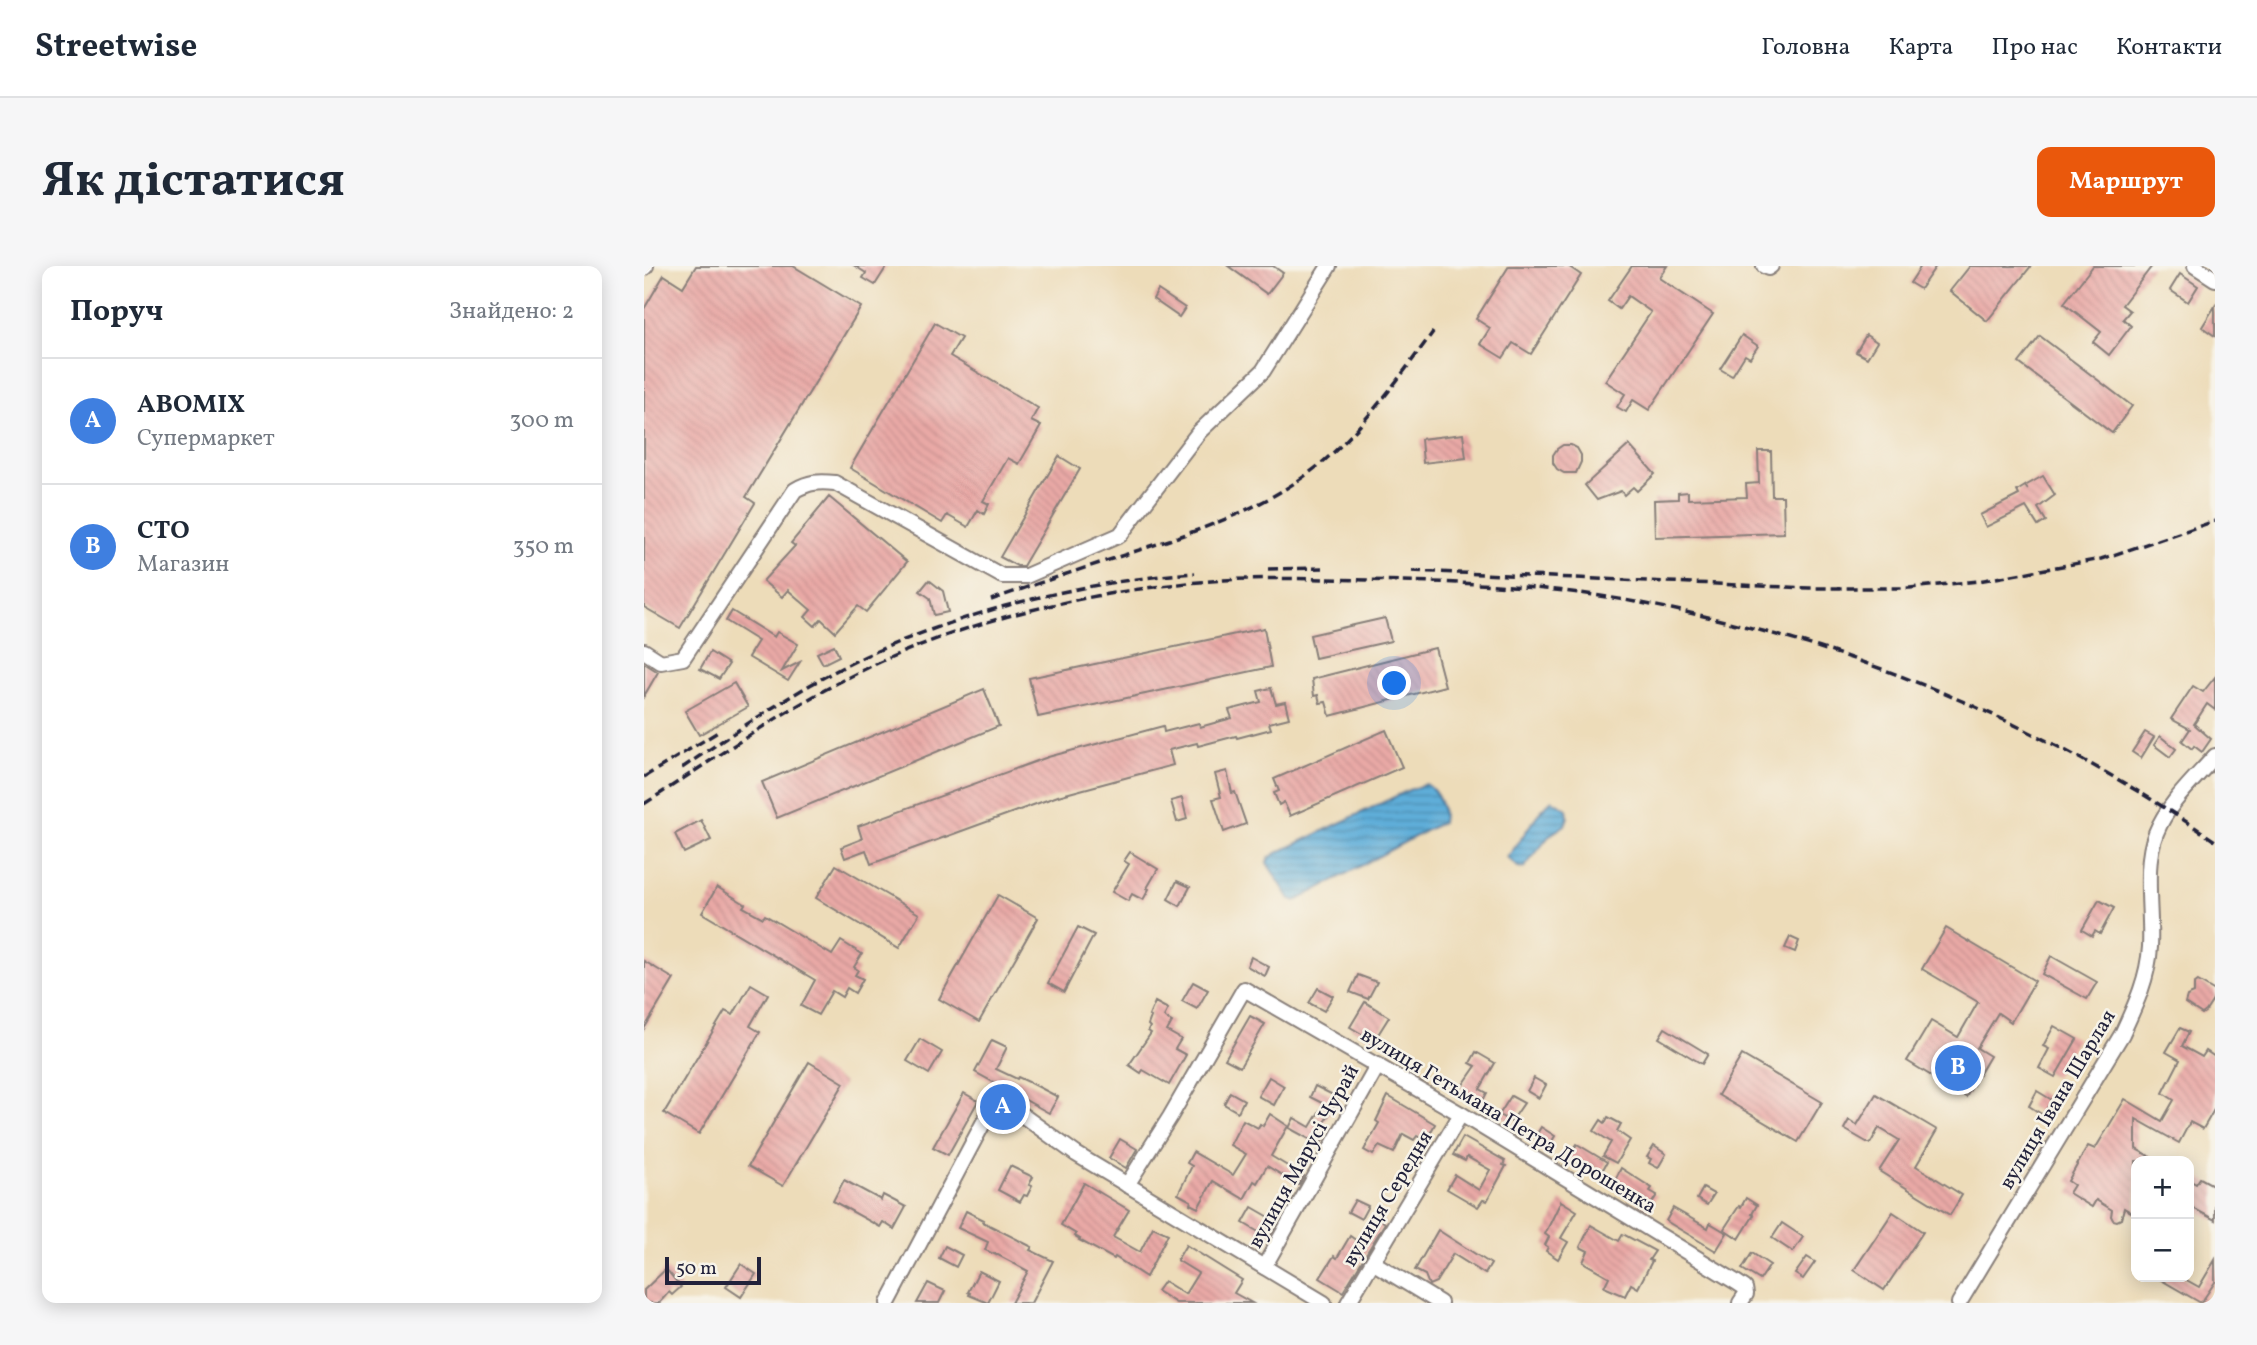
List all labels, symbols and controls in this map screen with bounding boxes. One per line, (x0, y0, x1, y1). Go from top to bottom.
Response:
text: Streetwise (35, 25, 197, 71)
text: Головна (1761, 31, 1850, 65)
text: Карта (1888, 31, 1954, 65)
text: Про нас (1992, 31, 2078, 65)
text: Контакти (2116, 31, 2222, 65)
button: Маршрут (2037, 147, 2215, 217)
text: Як дістатися (42, 148, 345, 217)
text: Поруч (70, 291, 163, 333)
text: Знайдено: 2 (449, 296, 574, 328)
text: ABOMIX (137, 387, 245, 423)
text: A (85, 405, 101, 437)
text: 300 m (510, 405, 574, 437)
text: Супермаркет (137, 423, 275, 455)
text: СТО (137, 513, 190, 549)
text: B (85, 531, 101, 563)
text: 350 m (513, 531, 574, 563)
text: Магазин (137, 549, 229, 581)
your location (1377, 666, 1411, 700)
street label: вулиця Івана Шарлая (1993, 1004, 2124, 1195)
street label: вулиця Гетьмана Петра Дорошенка (1355, 1021, 1662, 1221)
pin: B (1935, 1042, 1981, 1094)
street label: вулиця Марусі Чурай (1242, 1059, 1367, 1254)
pin: A (980, 1081, 1026, 1133)
street label: вулиця Середня (1336, 1125, 1440, 1272)
map controls (2131, 1156, 2194, 1282)
button: + (2131, 1156, 2194, 1219)
button: − (2131, 1219, 2194, 1282)
scale bar (665, 1254, 761, 1286)
text: 50 m (676, 1256, 717, 1282)

